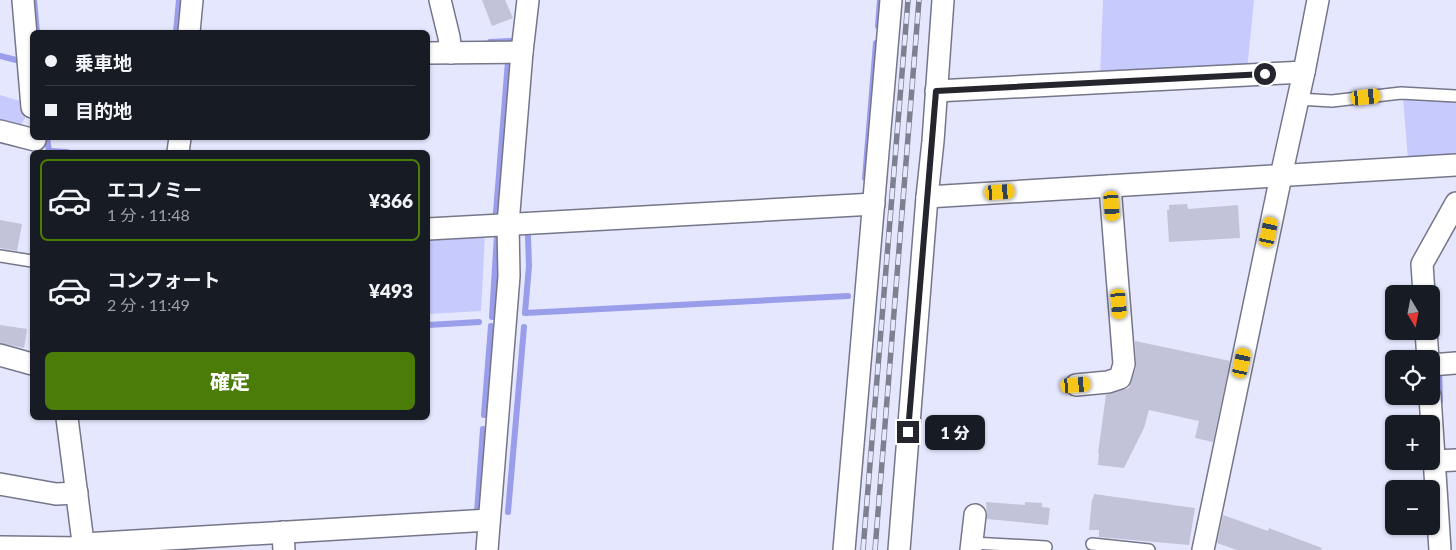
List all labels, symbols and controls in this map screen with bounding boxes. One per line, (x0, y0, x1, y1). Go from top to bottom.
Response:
text: 乗車地 (75, 51, 132, 74)
route start (1254, 63, 1276, 85)
car (1350, 88, 1381, 106)
text: 目的地 (75, 99, 132, 122)
icon: car (47, 178, 92, 223)
text: エコノミー (107, 178, 202, 201)
car (984, 183, 1015, 201)
text: ¥366 (369, 189, 413, 212)
car (1103, 191, 1120, 221)
text: 1 分 · 11:48 (107, 205, 190, 224)
car (1258, 216, 1279, 248)
icon: car (47, 268, 92, 313)
text: コンフォート (107, 268, 220, 291)
text: ¥493 (369, 279, 413, 302)
north arrow (1385, 285, 1440, 340)
map controls (1385, 285, 1440, 535)
car (1110, 288, 1127, 320)
text: 2 分 · 11:49 (107, 295, 190, 314)
car (1231, 347, 1252, 379)
button: locate (1385, 350, 1440, 405)
button: 確定 (45, 352, 415, 410)
car (1060, 376, 1091, 394)
callout: 1 分 (926, 414, 986, 450)
button: + (1385, 415, 1440, 470)
route end (897, 421, 919, 443)
text: 1 分 (941, 423, 969, 442)
button: − (1385, 480, 1440, 535)

